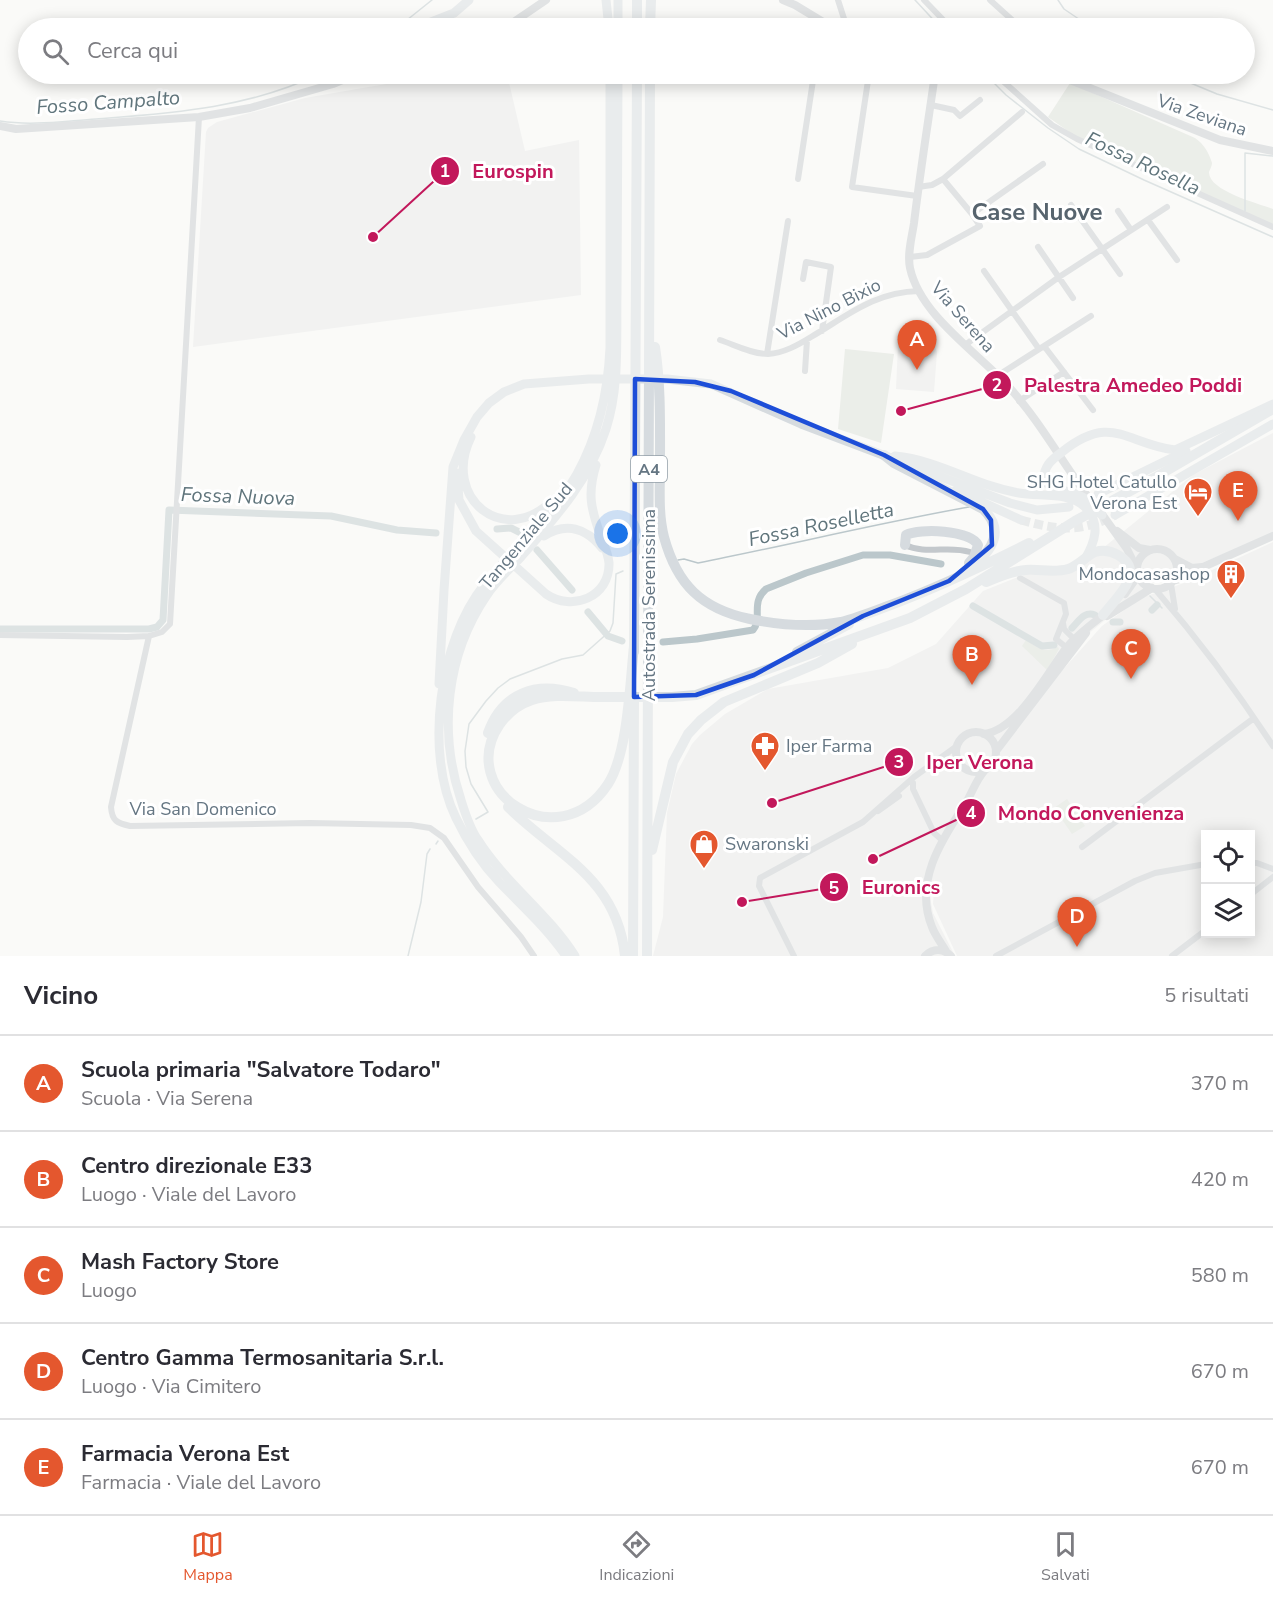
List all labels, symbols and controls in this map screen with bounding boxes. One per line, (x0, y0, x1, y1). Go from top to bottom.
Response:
search box (18, 18, 1255, 84)
icon: search (39, 35, 72, 68)
text: Cerca qui (87, 36, 178, 66)
water label: Fosso Campalto (35, 84, 181, 121)
street label: Via Zeviana (1153, 88, 1250, 142)
water label: Fossa Rosella (1081, 125, 1205, 202)
callout: Eurospin (430, 152, 565, 190)
text: Eurospin (472, 158, 554, 185)
text: 1 (440, 159, 450, 183)
district label: Case Nuove (971, 196, 1103, 228)
street label: Via Nino Bixio (772, 273, 885, 346)
street label: Via Serena (925, 276, 1001, 358)
pin: A (898, 320, 936, 370)
callout: Palestra Amedeo Poddi (982, 366, 1254, 404)
text: Palestra Amedeo Poddi (1024, 372, 1242, 399)
text: 2 (992, 373, 1002, 397)
road number: A4 (631, 456, 667, 482)
place label: SHG Hotel Catullo Verona Est (1027, 470, 1178, 515)
pin: E (1218, 472, 1258, 521)
hotel icon: SHG Hotel Catullo Verona Est (1182, 476, 1214, 518)
street label: Tangenziale Sud (474, 477, 578, 595)
water label: Fossa Nuova (180, 481, 296, 512)
water label: Fossa Roselletta (746, 496, 896, 553)
street label: Autostrada Serenissima (637, 509, 661, 701)
your location (603, 519, 632, 548)
building icon: Mondocasashop (1215, 558, 1247, 600)
place label: Mondocasashop (1078, 562, 1210, 586)
pin: C (1112, 630, 1150, 679)
pin: B (952, 636, 992, 685)
pharmacy icon: Iper Farma (749, 730, 781, 772)
place label: Iper Farma (786, 734, 872, 758)
callout: Iper Verona (884, 743, 1046, 781)
text: Iper Verona (926, 749, 1034, 776)
text: 3 (894, 750, 904, 774)
callout: Mondo Convenienza (956, 794, 1196, 832)
street label: Via San Domenico (128, 797, 277, 821)
text: Mondo Convenienza (998, 800, 1184, 827)
text: 4 (966, 801, 977, 825)
shop icon: Swaronski (688, 828, 720, 870)
map controls (1201, 830, 1255, 938)
button: locate (1201, 830, 1255, 884)
place label: Swaronski (725, 832, 809, 856)
callout: Euronics (819, 868, 952, 906)
text: Euronics (862, 874, 941, 901)
text: 5 (829, 876, 840, 900)
button: layers (1201, 884, 1255, 938)
pin: D (1058, 898, 1096, 947)
text: Vicino (24, 978, 98, 1013)
text: 5 risultati (1164, 982, 1249, 1009)
text: Scuola primaria "Salvatore Todaro" (81, 1055, 441, 1085)
text: A (36, 1070, 51, 1097)
text: 370 m (1191, 1070, 1249, 1097)
text: Scuola · Via Serena (81, 1085, 253, 1112)
text: Centro direzionale E33 (81, 1151, 312, 1181)
text: B (37, 1166, 50, 1193)
text: 420 m (1191, 1166, 1249, 1193)
text: Luogo · Viale del Lavoro (81, 1181, 296, 1208)
text: Mash Factory Store (81, 1247, 279, 1277)
text: C (37, 1262, 50, 1289)
text: 580 m (1191, 1262, 1249, 1289)
text: Luogo (81, 1277, 137, 1304)
text: Centro Gamma Termosanitaria S.r.l. (81, 1343, 444, 1373)
text: D (36, 1358, 51, 1385)
text: 670 m (1191, 1358, 1249, 1385)
text: Luogo · Via Cimitero (81, 1373, 261, 1400)
text: Farmacia Verona Est (81, 1439, 289, 1469)
text: E (38, 1454, 49, 1481)
text: 670 m (1191, 1454, 1249, 1481)
text: Farmacia · Viale del Lavoro (81, 1469, 321, 1496)
tab: Mappa (183, 1528, 233, 1586)
tab: Indicazioni (599, 1528, 674, 1586)
tab: Salvati (1041, 1528, 1090, 1586)

